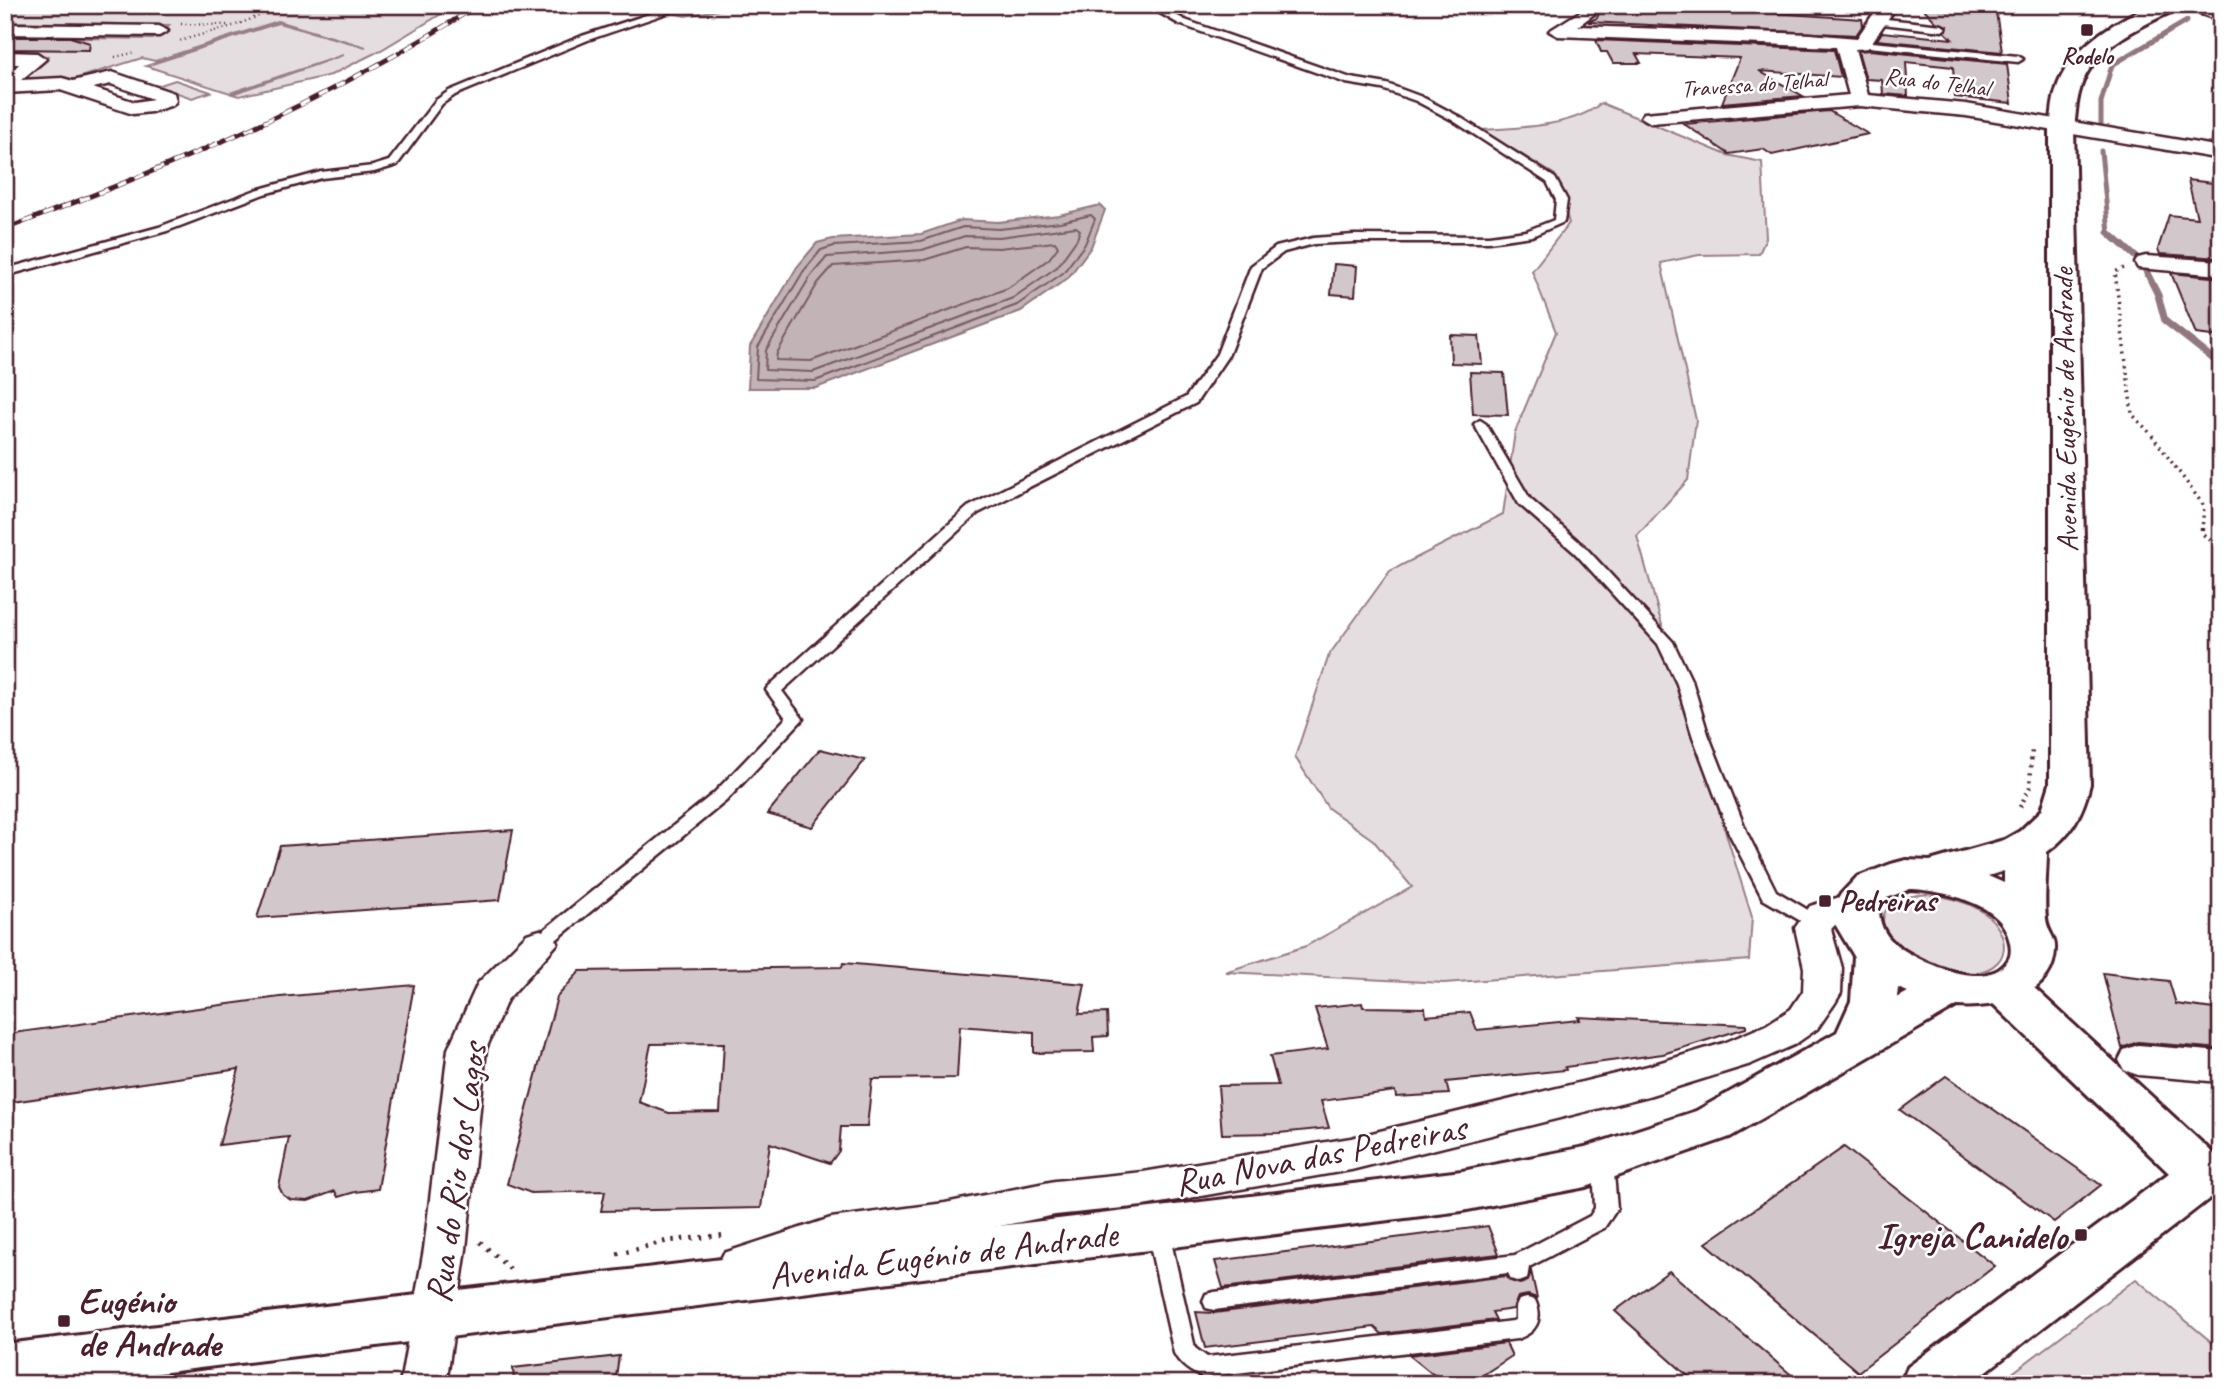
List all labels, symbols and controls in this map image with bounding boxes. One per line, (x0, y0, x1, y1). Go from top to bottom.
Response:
marker: Rodelo (2079, 22, 2095, 38)
place label: Rodelo (2061, 41, 2115, 71)
street label: Rua do Telhal (1883, 61, 1995, 104)
street label: Travessa do Telhal (1680, 64, 1832, 104)
street label: Avenida Eugénio de Andrade (2043, 265, 2086, 552)
place label: Pedreiras (1839, 882, 1939, 920)
marker: Pedreiras (1817, 893, 1833, 909)
street label: Rua do Rio dos Lagos (414, 1037, 497, 1306)
street label: Rua Nova das Pedreiras (1171, 1103, 1473, 1206)
street label: Avenida Eugénio de Andrade (766, 1210, 1122, 1299)
place label: Igreja Canidelo (1876, 1212, 2070, 1259)
marker: Igreja Canidelo (2073, 1227, 2089, 1243)
place label: Eugénio de Andrade (78, 1277, 223, 1367)
marker: Eugénio de Andrade (56, 1313, 72, 1329)

